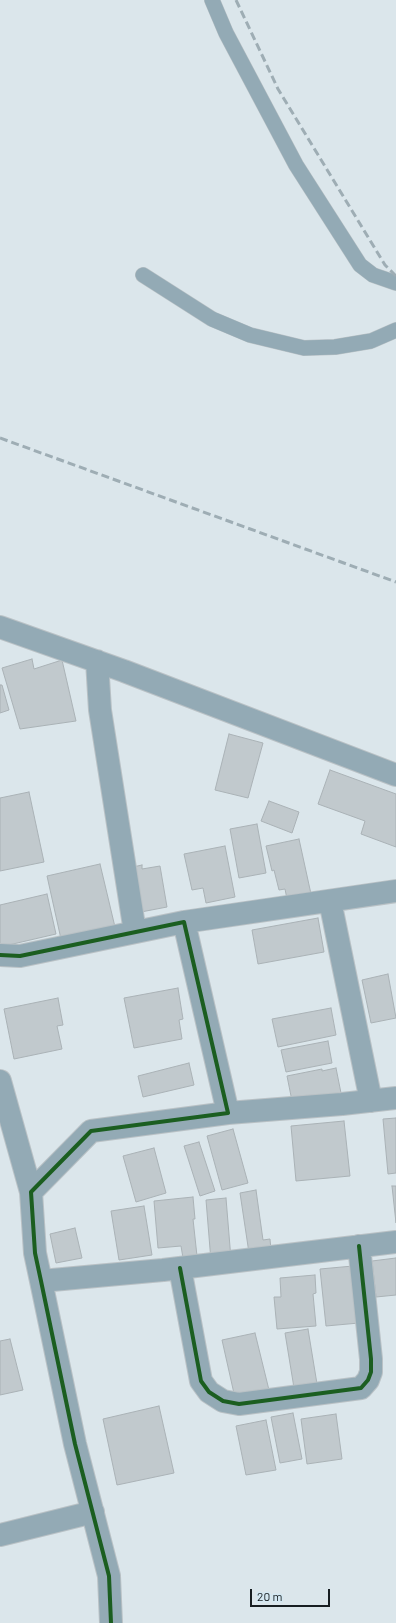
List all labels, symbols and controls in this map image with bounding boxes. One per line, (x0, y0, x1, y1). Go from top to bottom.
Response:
scale bar (252, 1581, 332, 1607)
text: 20 m (257, 1589, 283, 1603)

